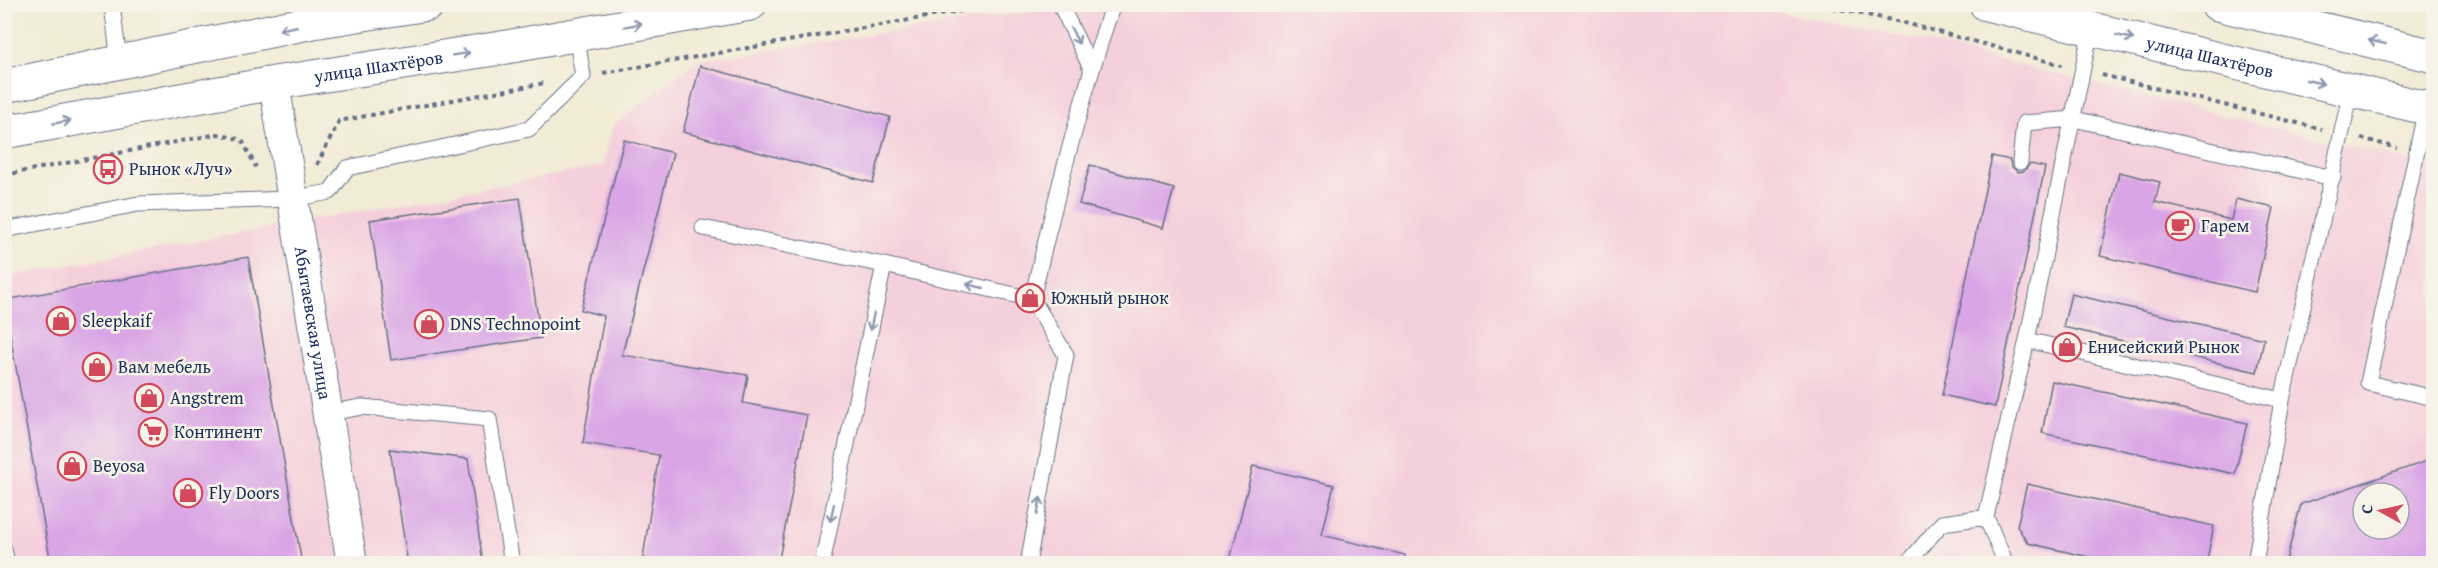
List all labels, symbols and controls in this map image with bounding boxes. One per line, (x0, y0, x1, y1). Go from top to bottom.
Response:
one-way arrow (623, 19, 643, 30)
one-way arrow (278, 22, 297, 34)
one-way arrow (1070, 27, 1082, 45)
street label: улица Шахтёров (2142, 28, 2277, 85)
one-way arrow (2115, 31, 2134, 43)
one-way arrow (2367, 36, 2386, 48)
street label: улица Шахтёров (311, 43, 445, 90)
one-way arrow (451, 48, 471, 59)
one-way arrow (2304, 77, 2324, 88)
one-way arrow (52, 116, 72, 127)
bus stop icon: Рынок «Луч» (92, 153, 124, 185)
place label: Рынок «Луч» (129, 155, 232, 182)
cafe icon: Гарем (2164, 210, 2196, 242)
place label: Гарем (2201, 212, 2249, 239)
street label: Абытаевская улица (288, 244, 339, 402)
one-way arrow (965, 280, 985, 291)
shop icon: Южный рынок (1014, 282, 1046, 314)
place label: Южный рынок (1051, 284, 1169, 311)
shop icon: Sleepkaif (45, 305, 77, 337)
place label: Sleepkaif (82, 307, 153, 334)
shop icon: DNS Technopoint (413, 308, 445, 340)
place label: DNS Technopoint (450, 310, 581, 337)
one-way arrow (866, 312, 877, 332)
shop icon: Енисейский Рынок (2051, 331, 2083, 363)
place label: Енисейский Рынок (2088, 333, 2240, 360)
shop icon: Вам мебель (81, 351, 113, 383)
place label: Вам мебель (118, 353, 211, 380)
shop icon: Angstrem (133, 382, 165, 414)
place label: Angstrem (170, 384, 244, 411)
supermarket icon: Континент (137, 416, 169, 448)
place label: Континент (174, 418, 262, 445)
shop icon: Beyosa (56, 450, 88, 482)
place label: Beyosa (93, 452, 146, 479)
shop icon: Fly Doors (172, 477, 204, 509)
place label: Fly Doors (209, 479, 280, 506)
north arrow (2351, 481, 2411, 541)
one-way arrow (1033, 497, 1044, 516)
text: С (2354, 503, 2379, 515)
one-way arrow (826, 504, 838, 523)

